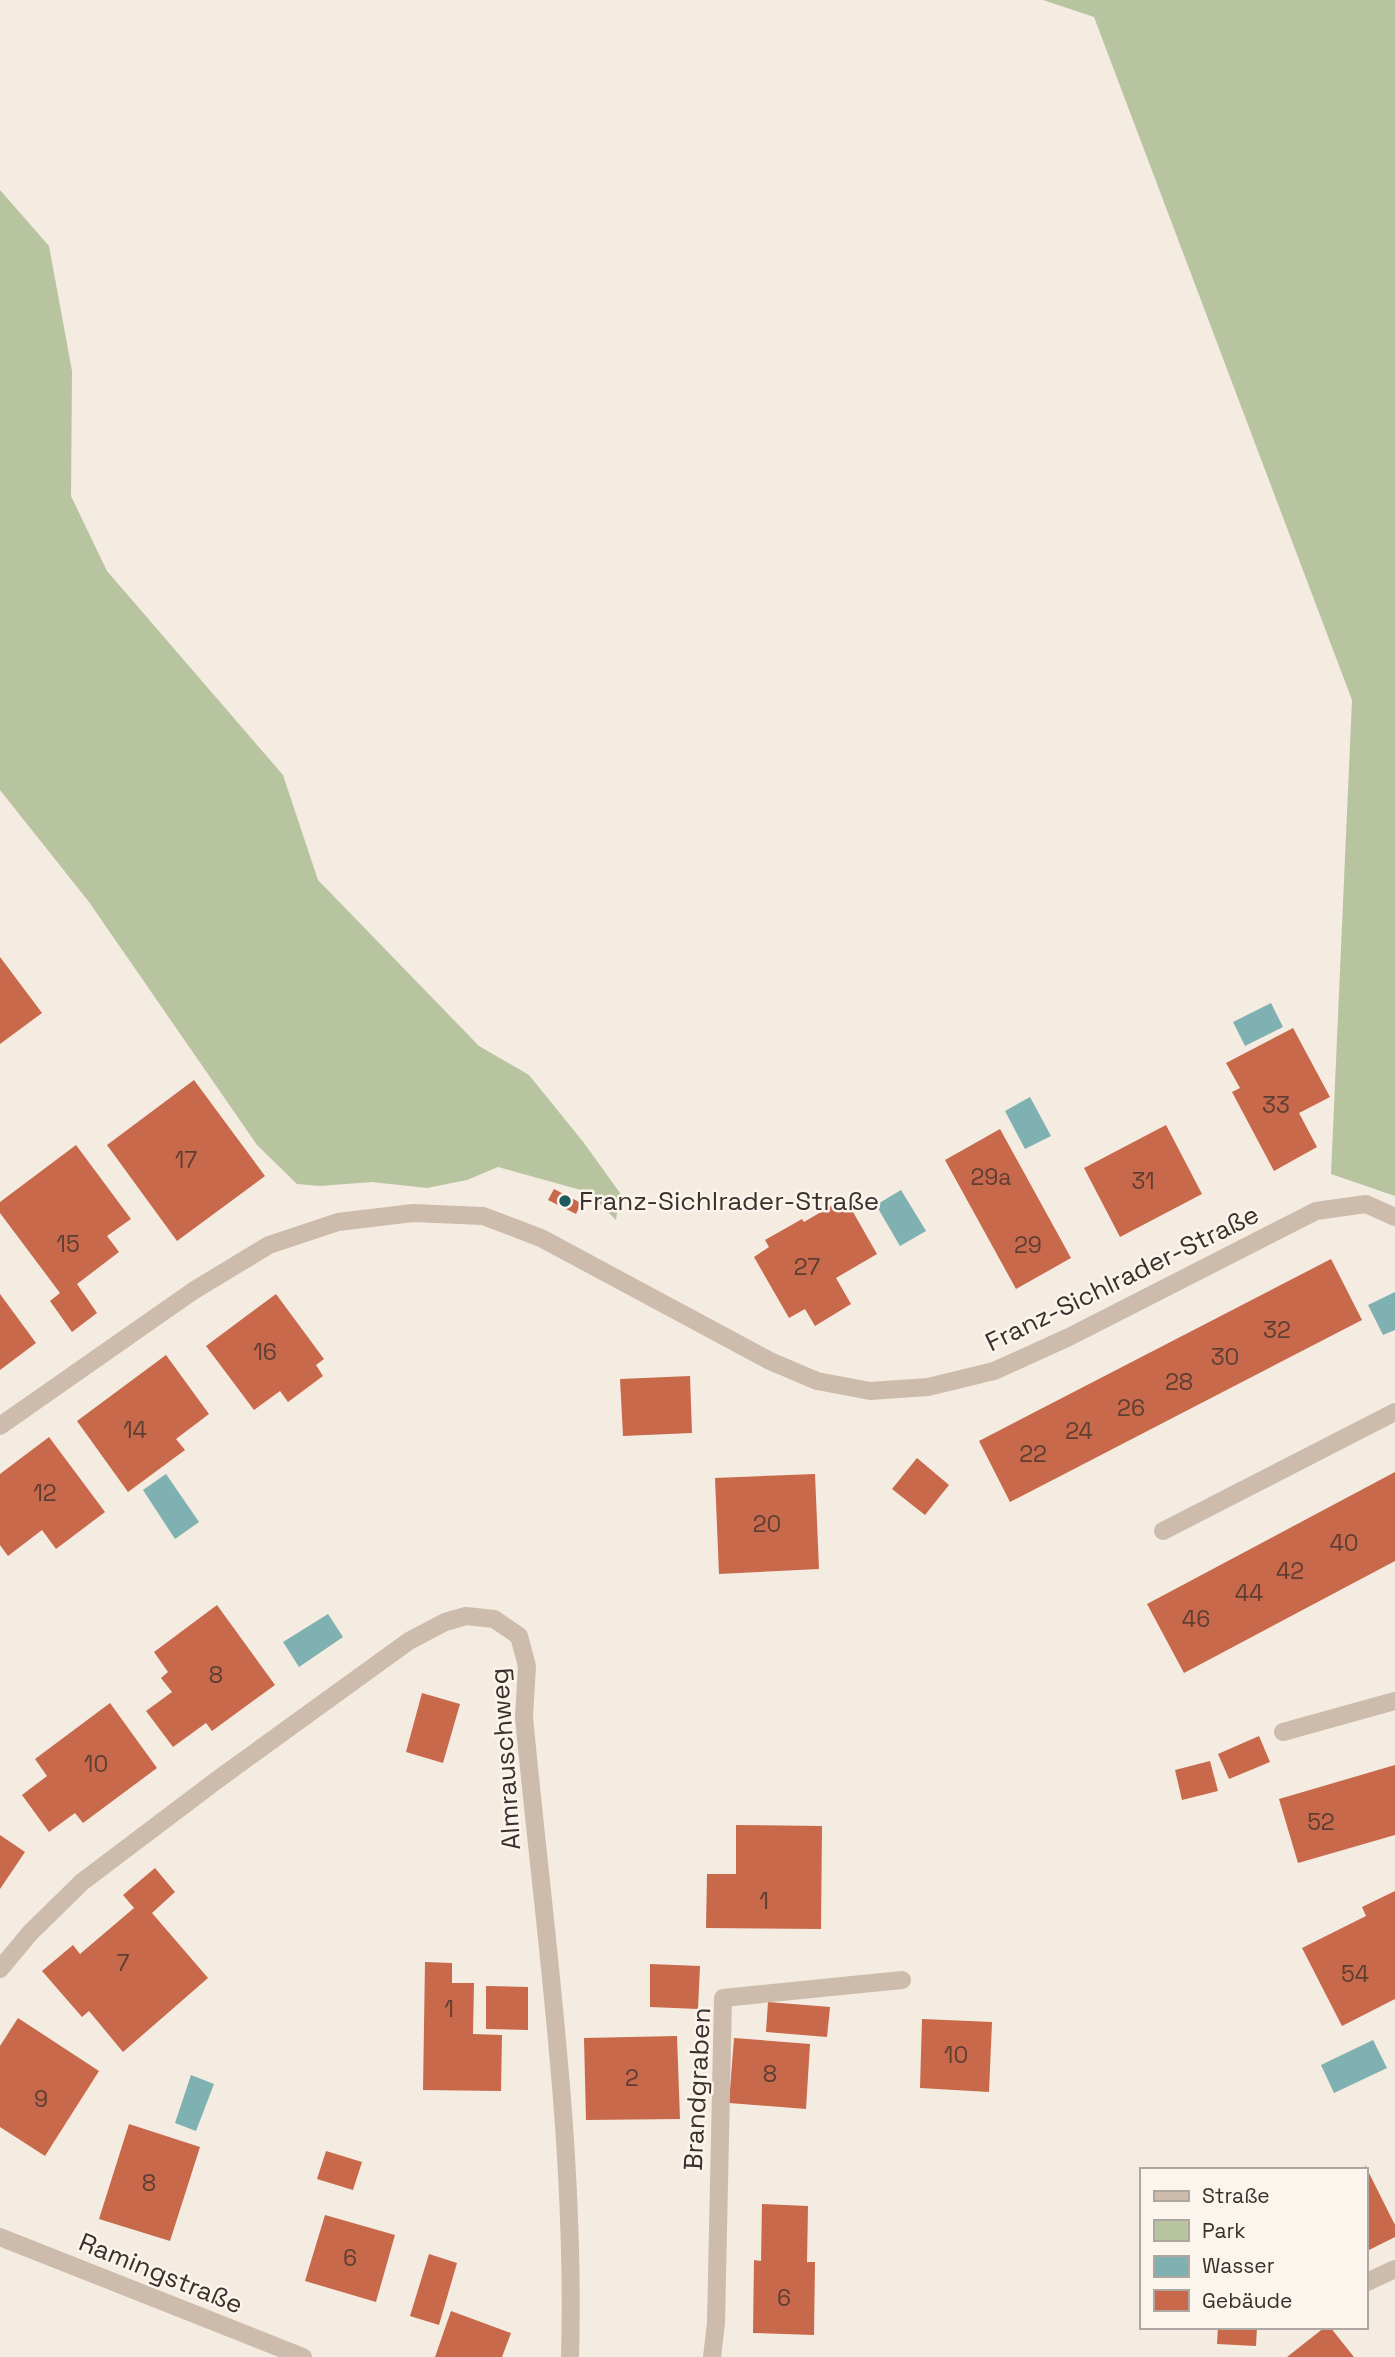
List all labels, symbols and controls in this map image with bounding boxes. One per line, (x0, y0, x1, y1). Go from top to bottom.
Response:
house number: 33 (1262, 1090, 1290, 1120)
house number: 17 (175, 1145, 197, 1175)
house number: 29a (970, 1162, 1012, 1192)
house number: 31 (1131, 1166, 1155, 1196)
place label: Franz-Sichlrader-Straße (579, 1184, 879, 1218)
marker: Franz-Sichlrader-Straße (557, 1193, 573, 1209)
street label: Franz-Sichlrader-Straße (980, 1197, 1264, 1359)
house number: 15 (56, 1229, 80, 1259)
house number: 29 (1014, 1230, 1042, 1260)
house number: 27 (794, 1252, 820, 1282)
house number: 32 (1263, 1315, 1291, 1345)
house number: 16 (253, 1337, 277, 1367)
house number: 30 (1211, 1342, 1239, 1372)
house number: 28 (1165, 1367, 1193, 1397)
house number: 26 (1117, 1393, 1145, 1423)
house number: 14 (123, 1415, 147, 1445)
house number: 24 (1065, 1416, 1093, 1446)
house number: 22 (1019, 1439, 1047, 1469)
house number: 12 (33, 1478, 57, 1508)
house number: 20 (753, 1509, 781, 1539)
house number: 40 (1329, 1528, 1359, 1558)
house number: 42 (1276, 1556, 1304, 1586)
house number: 44 (1235, 1578, 1263, 1608)
house number: 46 (1182, 1604, 1210, 1634)
house number: 8 (209, 1660, 223, 1690)
street label: Almrauschweg (482, 1667, 528, 1851)
house number: 10 (84, 1749, 108, 1779)
house number: 52 (1307, 1807, 1335, 1837)
house number: 1 (759, 1886, 769, 1916)
house number: 7 (117, 1948, 130, 1978)
house number: 54 (1341, 1959, 1369, 1989)
house number: 1 (444, 1994, 454, 2024)
street label: Brandgraben (676, 2007, 718, 2171)
house number: 10 (944, 2040, 968, 2070)
house number: 8 (763, 2059, 777, 2089)
house number: 2 (625, 2063, 639, 2093)
house number: 9 (34, 2084, 48, 2114)
house number: 8 (142, 2168, 156, 2198)
legend (1140, 2168, 1367, 2329)
text: Straße (1202, 2182, 1270, 2209)
text: Park (1202, 2217, 1246, 2244)
street label: Ramingstraße (74, 2225, 248, 2321)
house number: 6 (343, 2243, 357, 2273)
text: Wasser (1202, 2252, 1275, 2279)
house number: 6 (777, 2283, 791, 2313)
text: Gebäude (1202, 2287, 1292, 2314)

